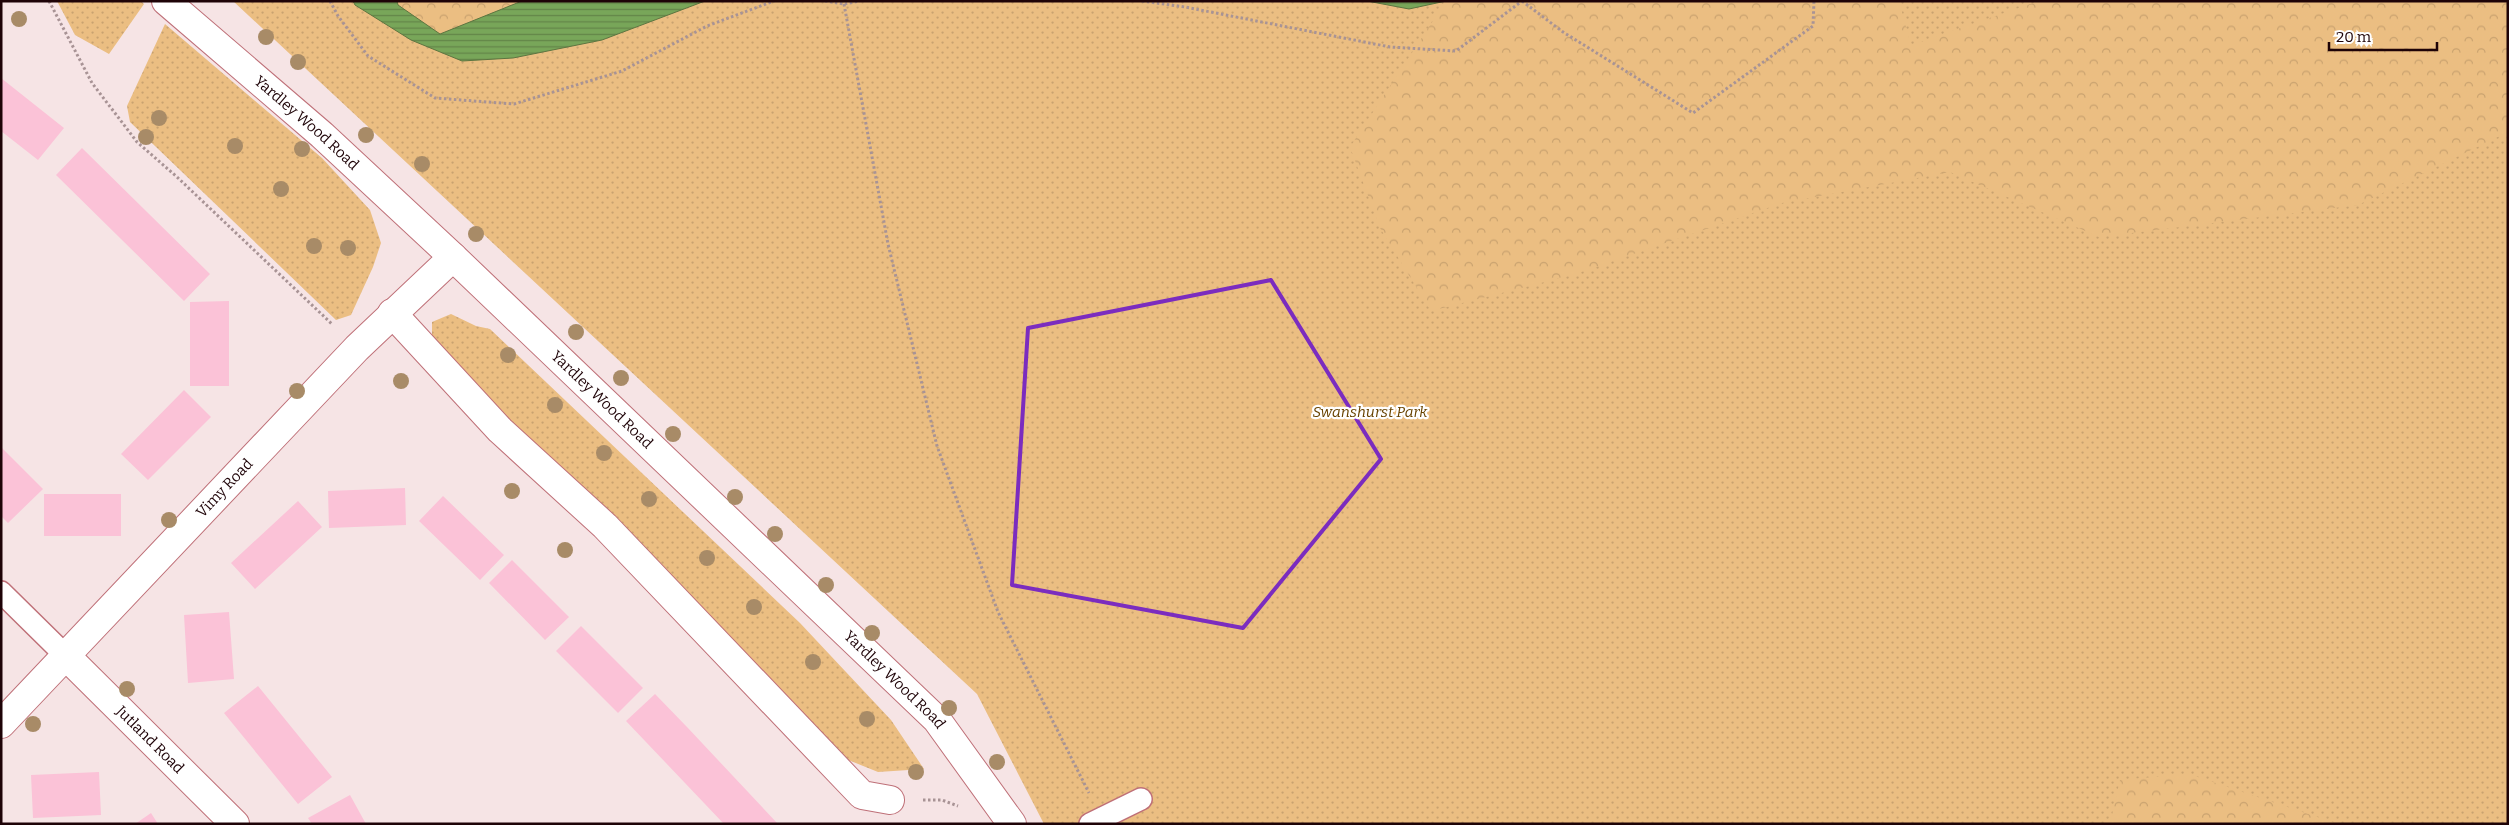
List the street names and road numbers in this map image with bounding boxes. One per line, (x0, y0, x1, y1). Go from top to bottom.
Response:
street label: Yardley Wood Road (251, 72, 363, 174)
street label: Yardley Wood Road (548, 347, 657, 452)
street label: Vimy Road (192, 455, 257, 521)
street label: Yardley Wood Road (840, 627, 949, 732)
street label: Jutland Road (112, 701, 188, 777)

